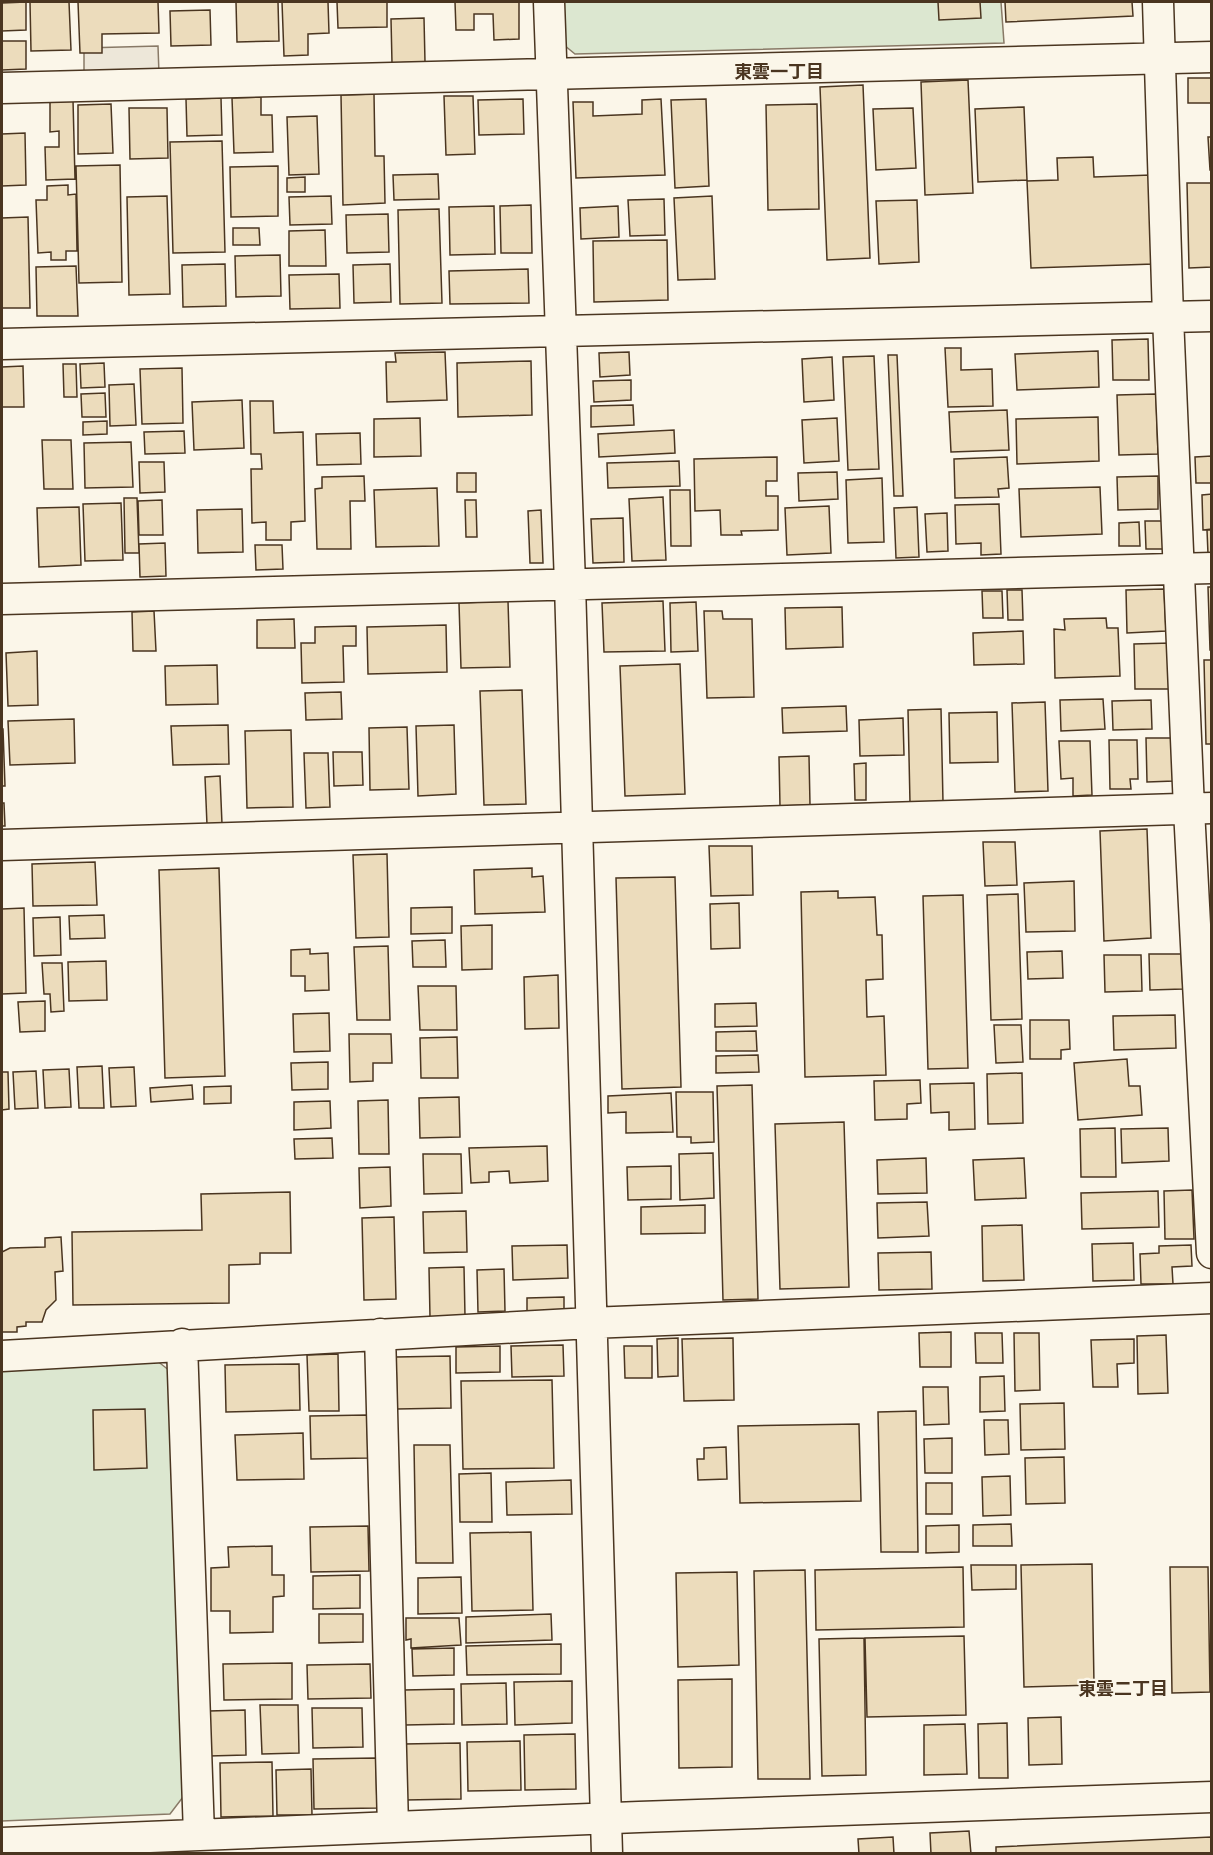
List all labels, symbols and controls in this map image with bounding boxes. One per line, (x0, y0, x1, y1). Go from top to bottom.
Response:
district label: 東雲一丁目 (734, 61, 824, 82)
district label: 東雲二丁目 (1078, 1678, 1168, 1699)

